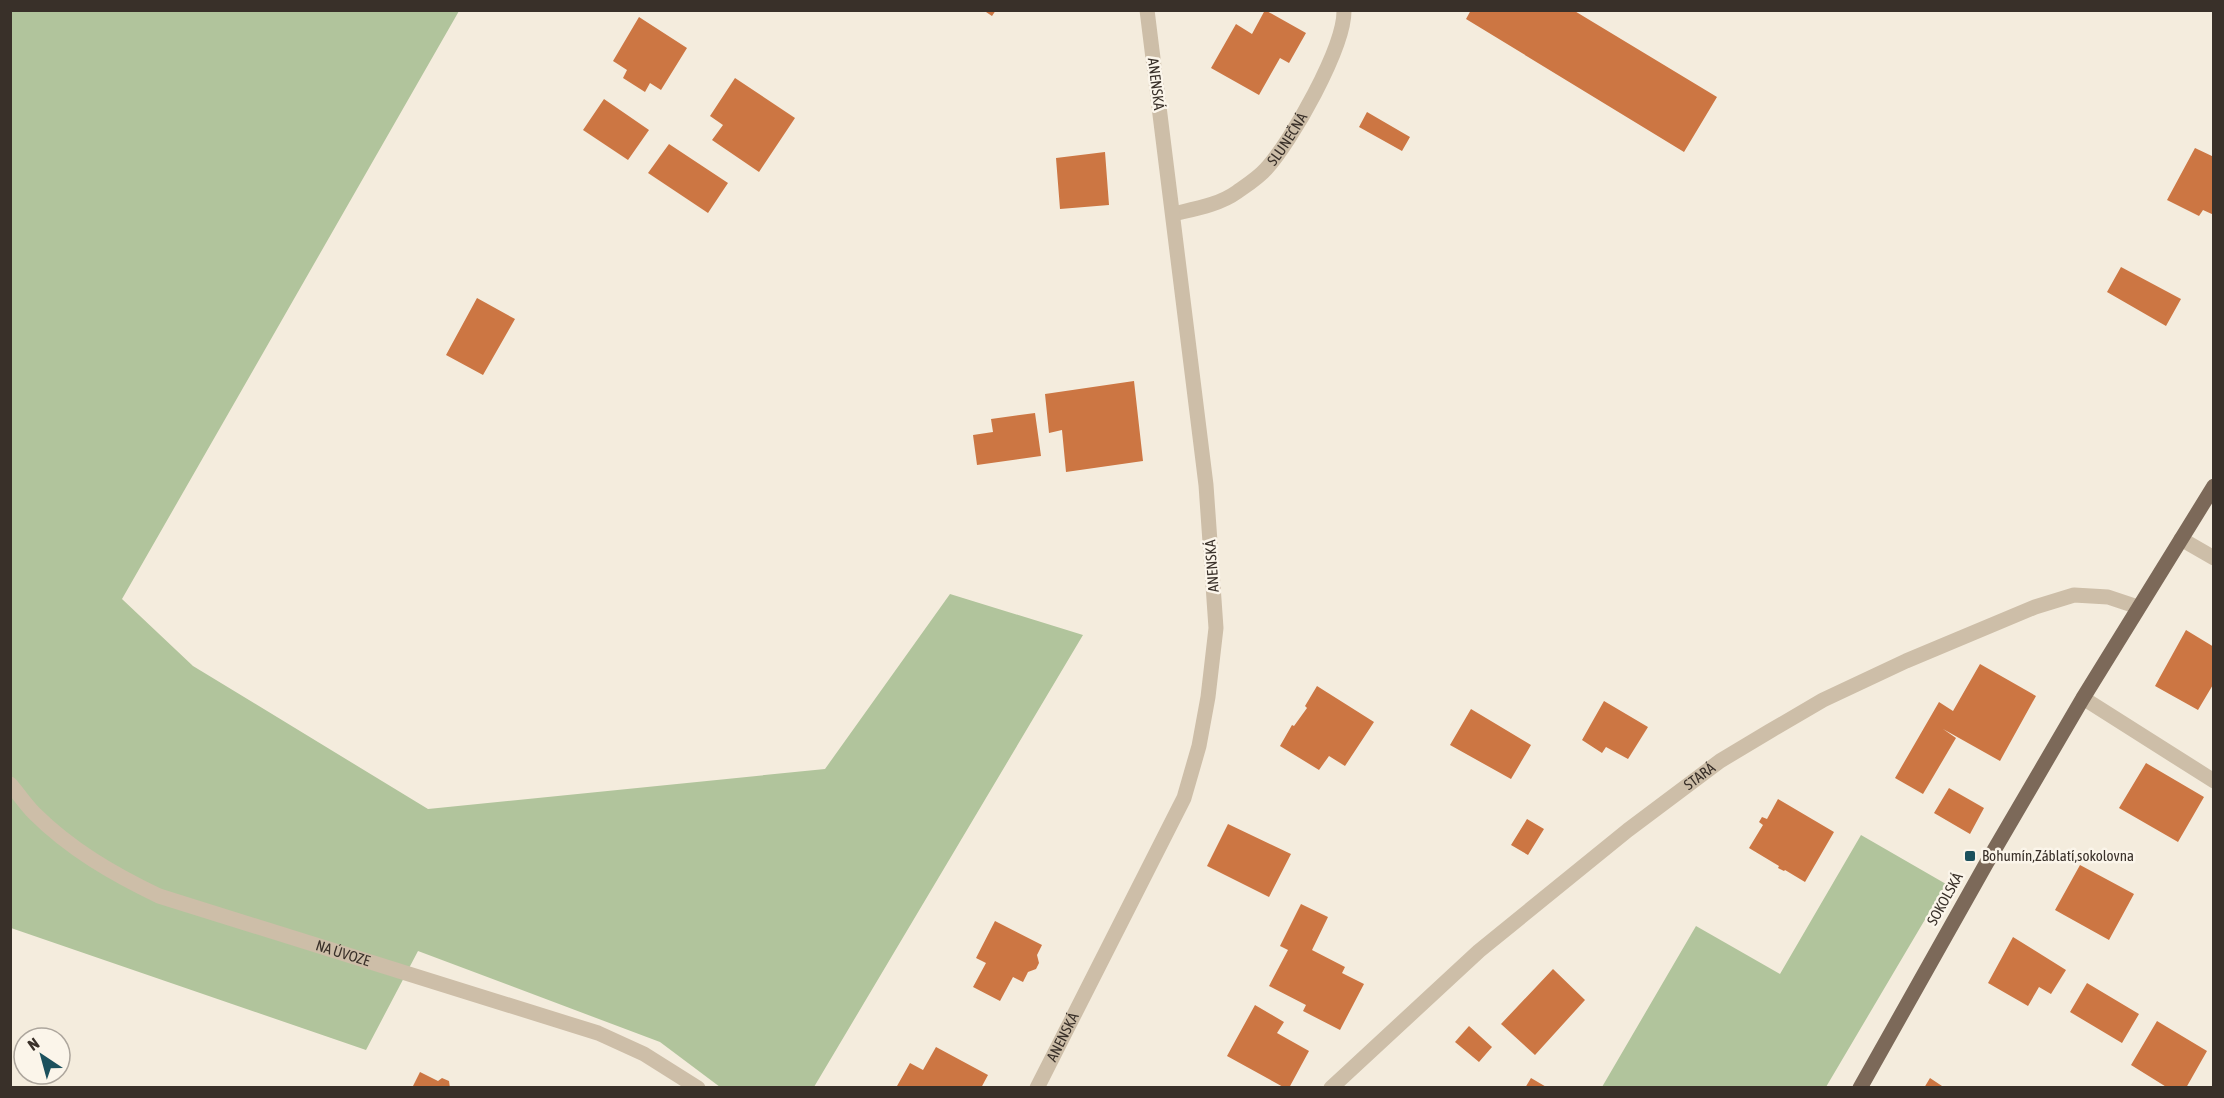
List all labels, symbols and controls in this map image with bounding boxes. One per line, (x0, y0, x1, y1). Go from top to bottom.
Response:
street label: ANENSKÁ (1145, 57, 1168, 112)
street label: SLUNEČNÁ (1264, 109, 1311, 169)
street label: ANENSKÁ (1201, 539, 1222, 593)
street label: STARÁ (1680, 758, 1719, 793)
place label: Bohumín,Záblatí,sokolovna (1982, 847, 2134, 864)
marker: Bohumín,Záblatí,sokolovna (1963, 849, 1977, 863)
street label: SOKOLSKÁ (1923, 869, 1966, 928)
street label: NA ÚVOZE (314, 936, 373, 970)
street label: ANENSKÁ (1043, 1009, 1082, 1064)
north arrow (12, 1026, 72, 1086)
text: N (24, 1034, 42, 1054)

